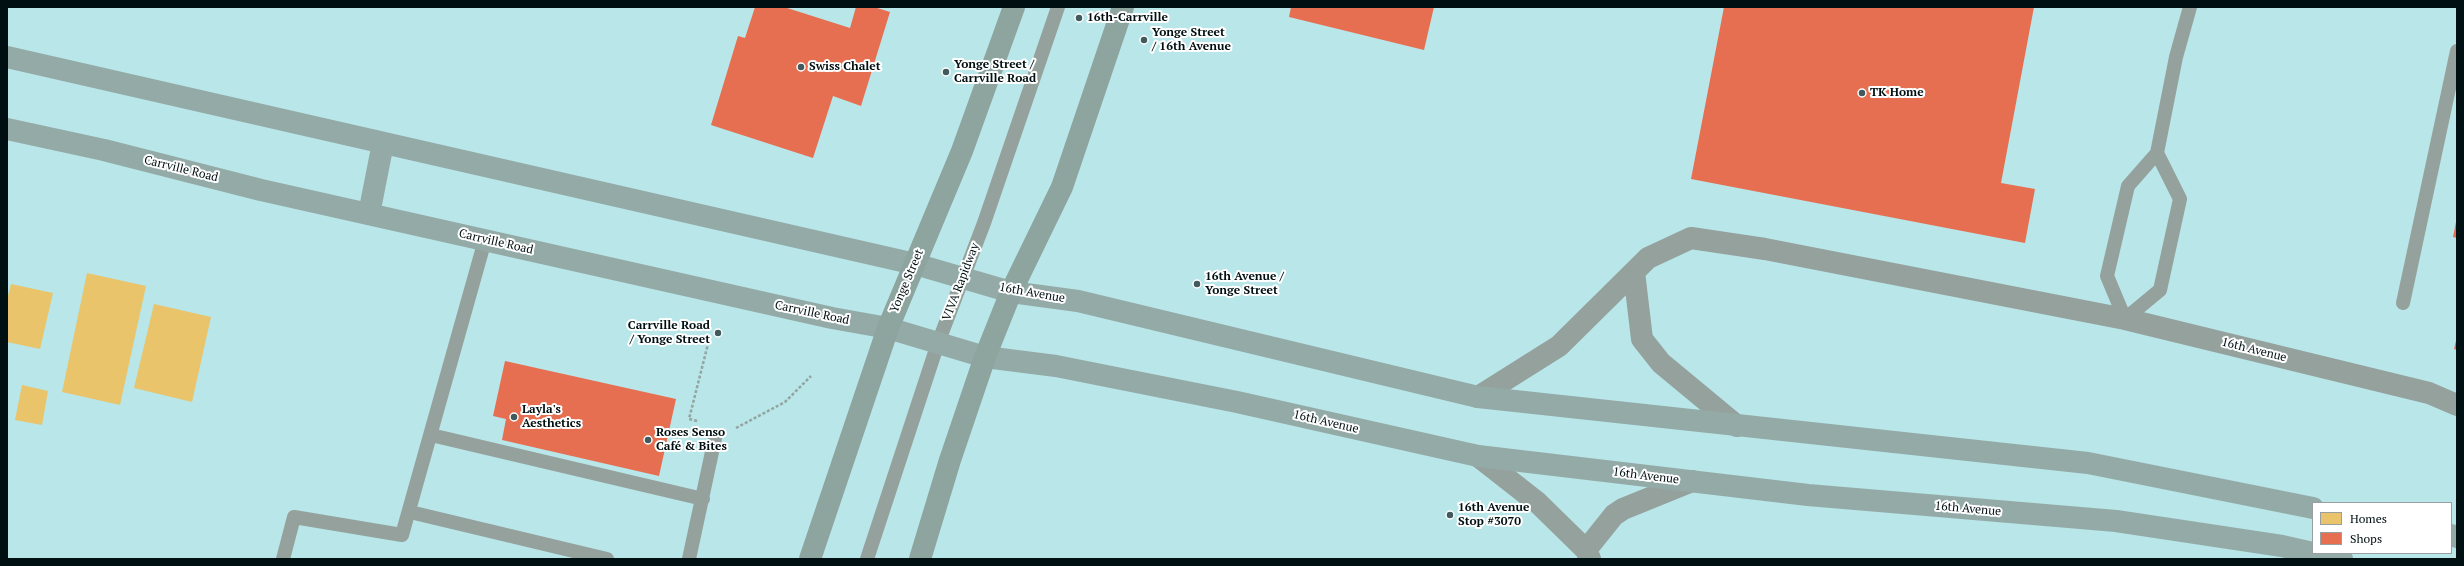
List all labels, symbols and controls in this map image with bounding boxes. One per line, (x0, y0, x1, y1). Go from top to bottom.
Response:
place label: 16th-Carrville (1087, 11, 1168, 25)
marker: 16th-Carrville (1074, 13, 1084, 23)
place label: Yonge Street / 16th Avenue (1152, 26, 1231, 54)
marker: Yonge Street / 16th Avenue (1139, 35, 1149, 45)
place label: Yonge Street / Carrville Road (954, 58, 1036, 86)
place label: Swiss Chalet (809, 60, 881, 74)
marker: Swiss Chalet (796, 62, 806, 72)
marker: Yonge Street / Carrville Road (941, 67, 951, 77)
place label: TK Home (1870, 86, 1924, 100)
marker: TK Home (1857, 88, 1867, 98)
street label: Carrville Road (142, 153, 220, 185)
street label: Carrville Road (457, 226, 535, 258)
street label: VIVA Rapidway (940, 241, 982, 323)
street label: Yonge Street (887, 247, 927, 315)
place label: 16th Avenue / Yonge Street (1205, 270, 1284, 298)
marker: 16th Avenue / Yonge Street (1192, 279, 1202, 289)
street label: 16th Avenue (998, 280, 1066, 306)
street label: Carrville Road (773, 298, 851, 328)
place label: Carrville Road / Yonge Street (628, 319, 710, 347)
marker: Carrville Road / Yonge Street (713, 328, 723, 338)
street label: 16th Avenue (2220, 335, 2288, 365)
place label: Layla's Aesthetics (522, 403, 581, 431)
street label: 16th Avenue (1292, 408, 1360, 436)
marker: Layla's Aesthetics (509, 412, 519, 422)
place label: Roses Senso Café & Bites (656, 426, 727, 454)
marker: Roses Senso Café & Bites (643, 435, 653, 445)
street label: 16th Avenue (1612, 465, 1680, 487)
street label: 16th Avenue (1934, 499, 2002, 519)
place label: 16th Avenue Stop #3070 (1458, 501, 1529, 529)
legend (2312, 502, 2452, 554)
marker: 16th Avenue Stop #3070 (1445, 510, 1455, 520)
text: Homes (2350, 511, 2387, 526)
text: Shops (2350, 531, 2382, 546)

